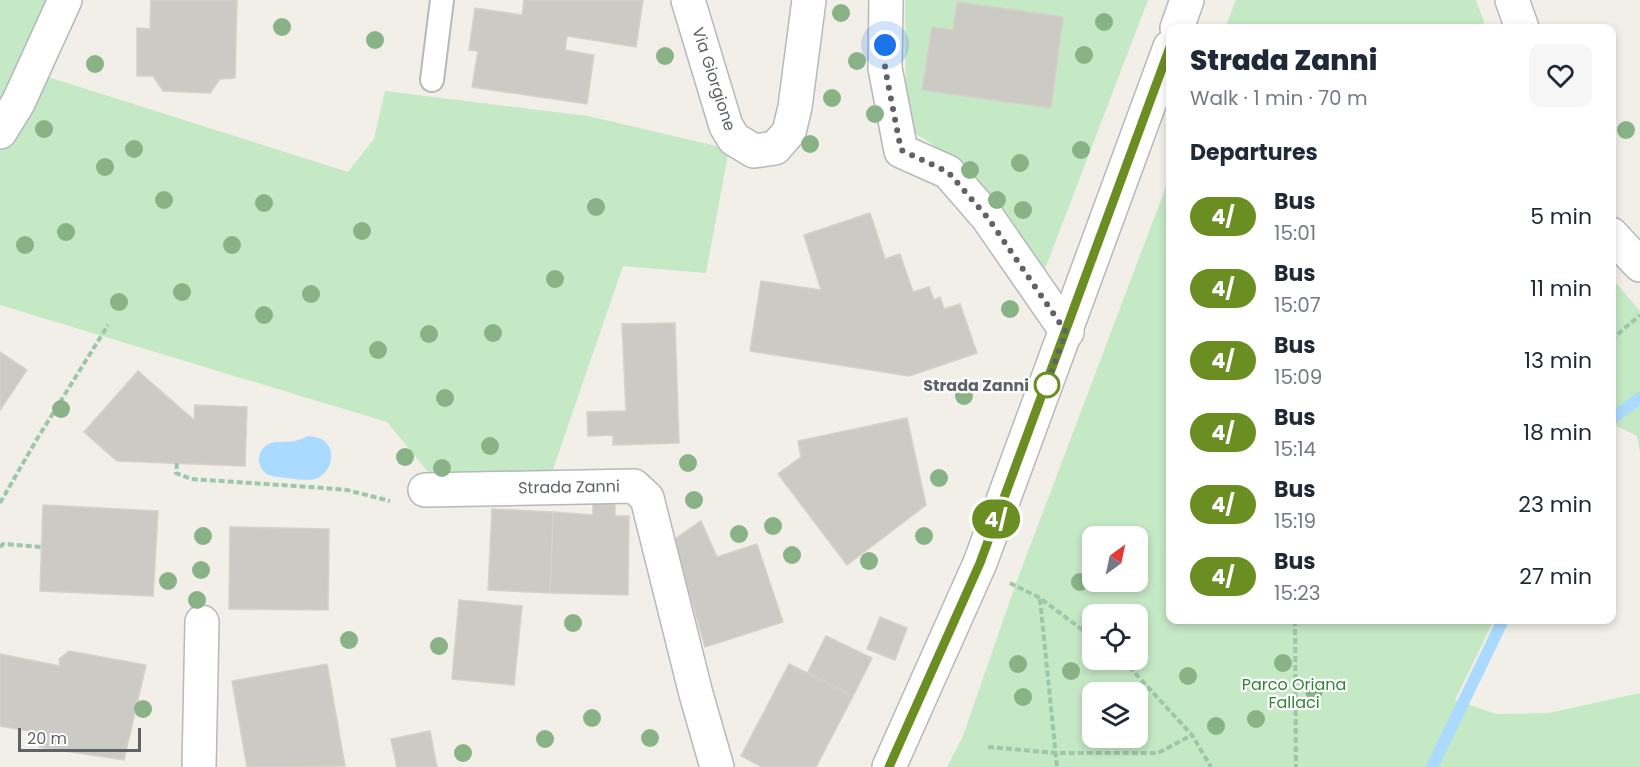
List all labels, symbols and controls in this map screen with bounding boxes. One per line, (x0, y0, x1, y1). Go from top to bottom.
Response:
street label: Via Giorgione (686, 24, 742, 134)
your location (870, 30, 900, 60)
text: Strada Zanni (1190, 41, 1377, 80)
button: heart (1529, 44, 1592, 107)
text: Walk · 1 min · 70 m (1190, 84, 1368, 112)
text: Departures (1190, 137, 1318, 168)
text: Bus (1274, 186, 1316, 217)
text: 5 min (1530, 201, 1592, 232)
text: 4/ (1211, 202, 1235, 231)
text: 15:01 (1274, 219, 1316, 247)
text: Bus (1274, 258, 1316, 289)
text: 11 min (1530, 273, 1592, 304)
text: 4/ (1211, 274, 1235, 303)
text: 15:07 (1274, 291, 1321, 319)
text: Bus (1274, 330, 1316, 361)
text: 13 min (1524, 345, 1592, 376)
text: 4/ (1211, 346, 1235, 375)
text: 15:09 (1274, 363, 1322, 391)
marker: Strada Zanni (1034, 372, 1060, 398)
place label: Strada Zanni (923, 374, 1029, 397)
text: Bus (1274, 402, 1316, 433)
text: 18 min (1523, 417, 1592, 448)
text: 4/ (1211, 418, 1235, 447)
text: 15:14 (1274, 435, 1316, 463)
text: Bus (1274, 474, 1316, 505)
street label: Strada Zanni (518, 475, 620, 499)
text: 23 min (1518, 489, 1592, 520)
text: 4/ (1211, 490, 1235, 519)
line badge: 4/ (969, 500, 1023, 538)
text: 4/ (984, 505, 1008, 534)
text: 15:19 (1274, 507, 1316, 535)
north arrow (1082, 526, 1148, 592)
map controls (1082, 526, 1148, 748)
text: Bus (1274, 546, 1316, 577)
text: 27 min (1519, 561, 1592, 592)
text: 4/ (1211, 562, 1235, 591)
text: 15:23 (1274, 579, 1321, 607)
button: locate (1082, 604, 1148, 670)
park label: Parco Oriana Fallaci (1242, 673, 1346, 714)
button: layers (1082, 682, 1148, 748)
scale bar (18, 725, 141, 752)
text: 20 m (27, 727, 67, 750)

